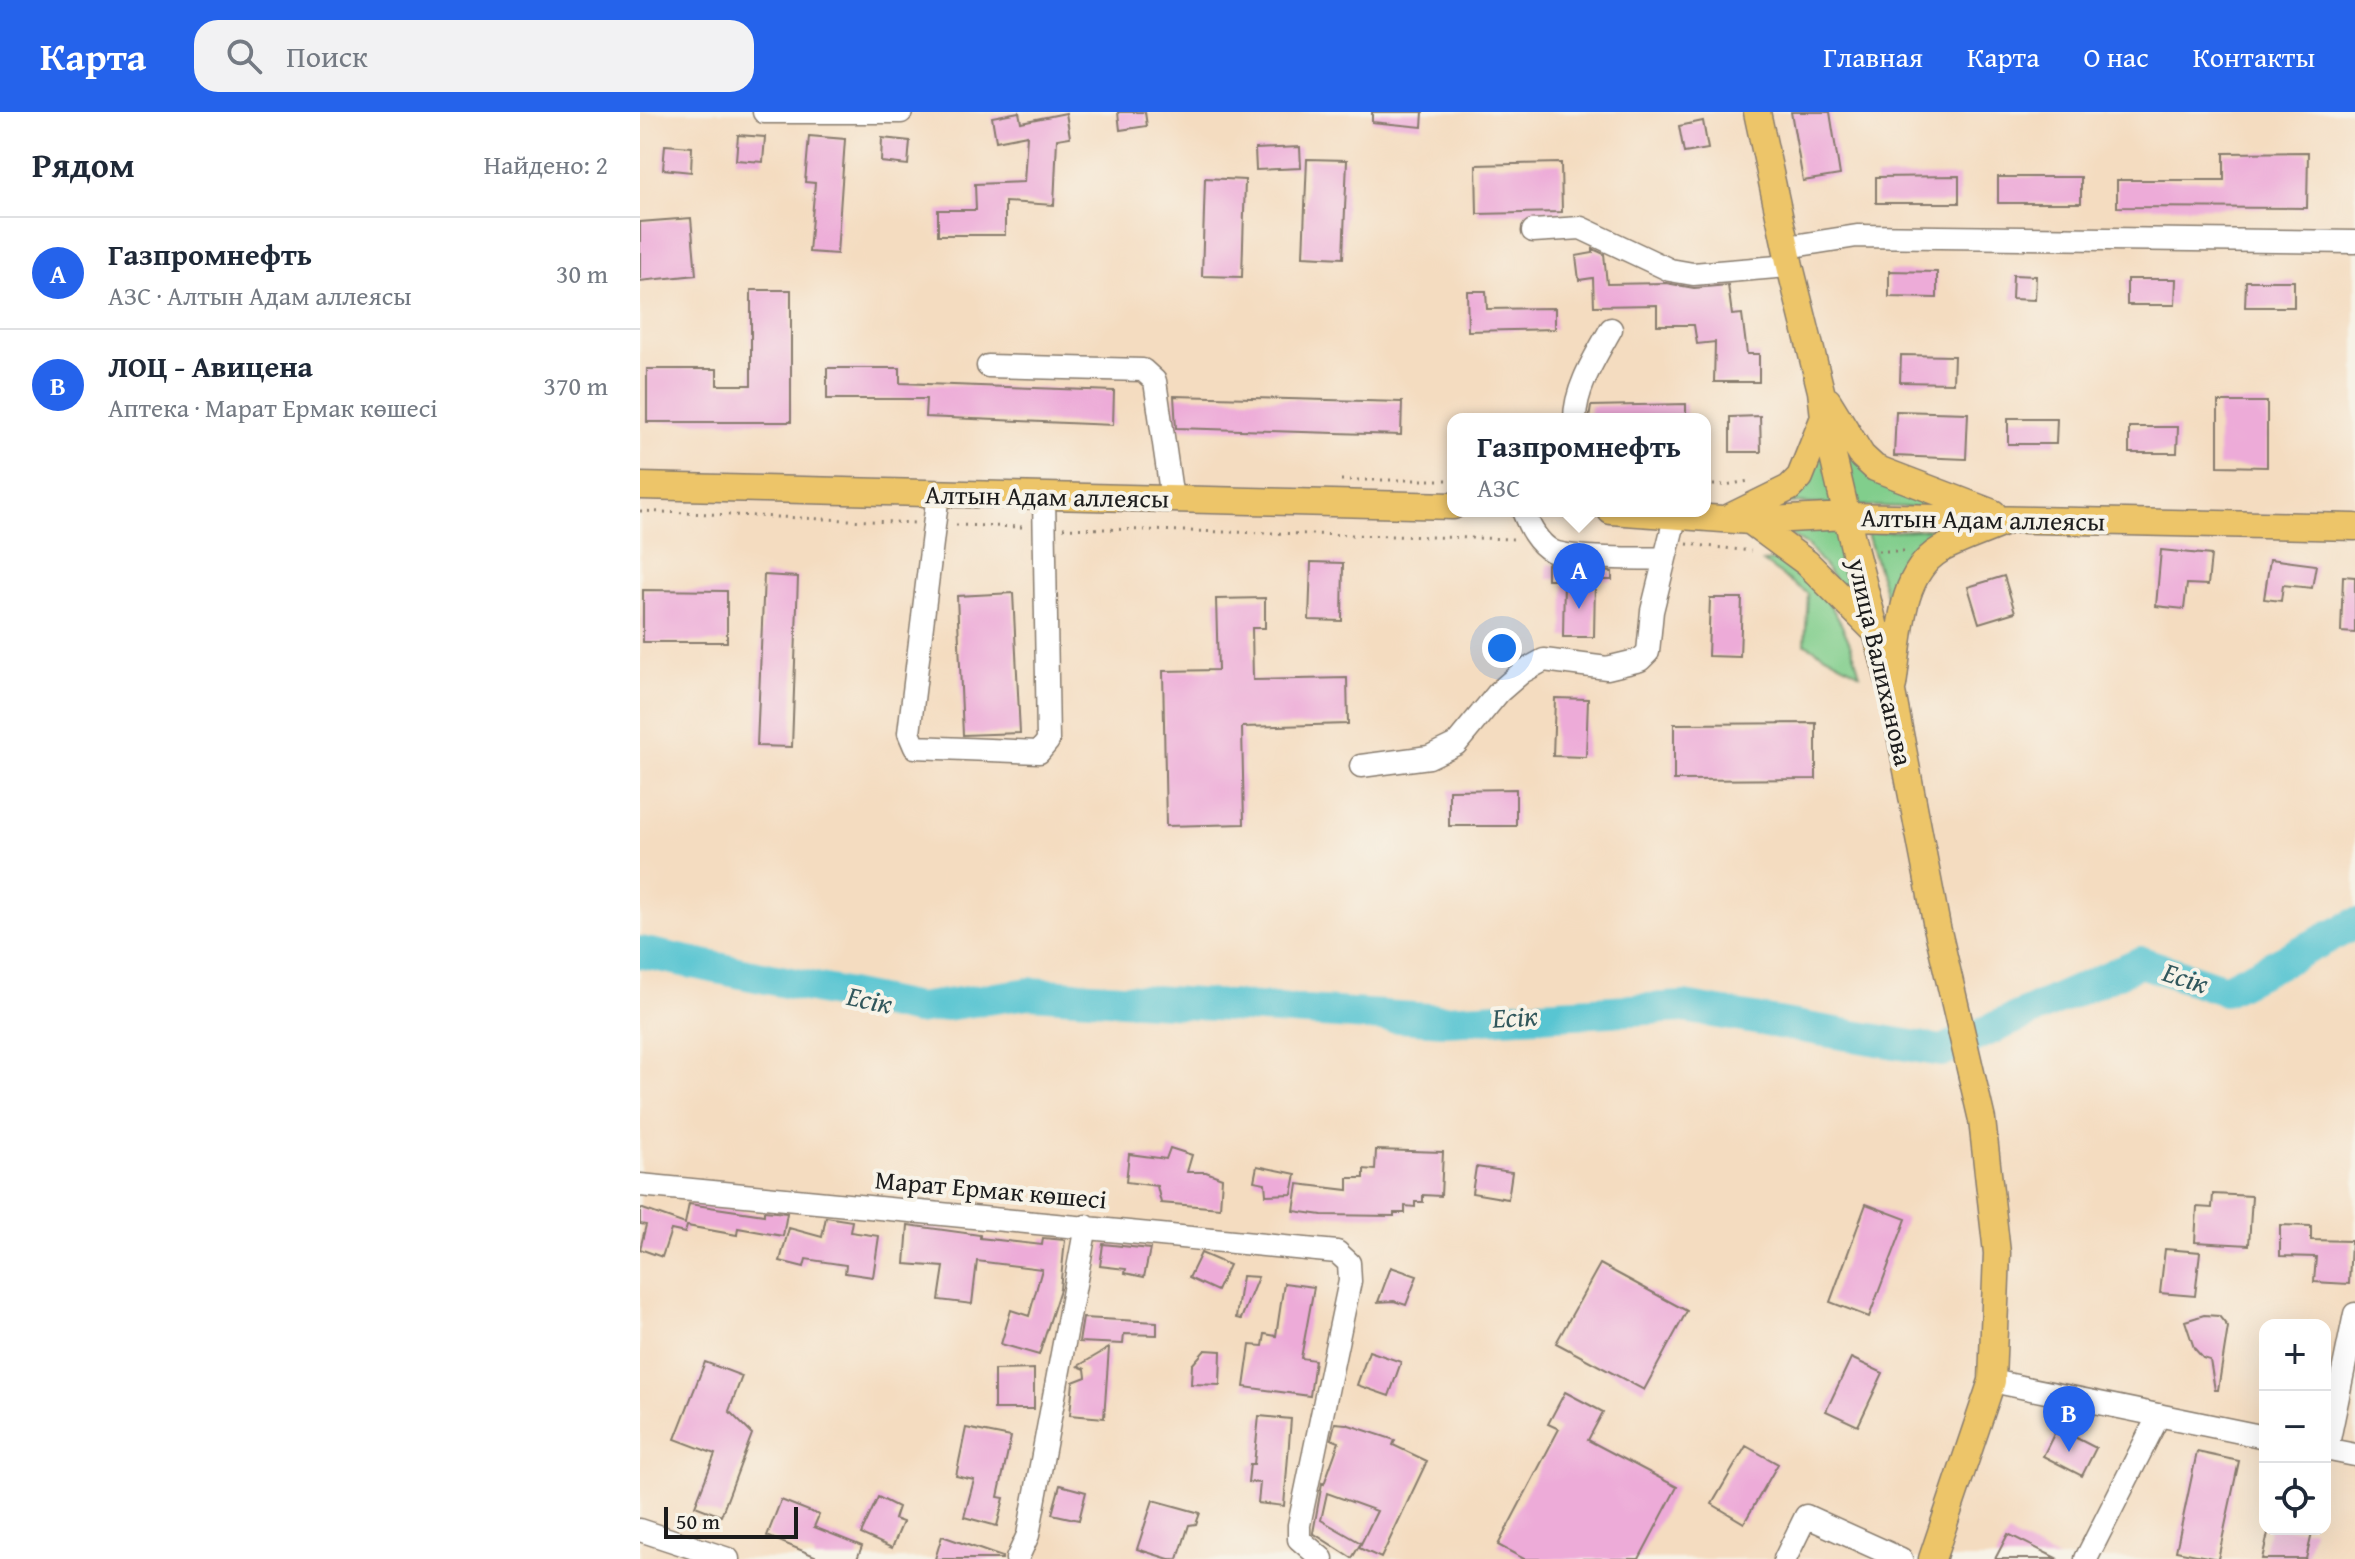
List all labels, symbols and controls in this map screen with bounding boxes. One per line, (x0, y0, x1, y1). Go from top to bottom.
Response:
search box (194, 20, 754, 92)
text: Карта (40, 28, 146, 84)
icon: search (222, 34, 266, 78)
text: Поиск (286, 34, 368, 78)
text: Главная (1823, 36, 1923, 77)
text: Карта (1967, 36, 2039, 77)
text: О нас (2083, 36, 2149, 77)
text: Контакты (2193, 36, 2315, 77)
text: Рядом (32, 140, 135, 189)
text: Найдено: 2 (484, 145, 608, 184)
text: Газпромнефть (108, 232, 312, 276)
text: A (50, 254, 66, 293)
text: 30 m (556, 254, 608, 293)
text: АЗС · Алтын Адам аллеясы (108, 276, 411, 315)
text: ЛОЦ - Авицена (108, 344, 313, 388)
text: B (50, 366, 66, 405)
text: 370 m (543, 366, 608, 405)
text: Аптека · Марат Ермак көшесі (108, 388, 437, 427)
popup (1447, 413, 1711, 517)
text: Газпромнефть (1477, 424, 1681, 468)
text: АЗС (1477, 468, 1520, 507)
street label: Алтын Адам аллеясы (925, 474, 1169, 518)
street label: Алтын Адам аллеясы (1861, 497, 2105, 541)
pin: A (1553, 543, 1605, 609)
street label: улица Валиханова (1838, 553, 1924, 770)
your location (1482, 628, 1522, 668)
water label: Есік (2157, 950, 2214, 1004)
water label: Есік (842, 974, 897, 1024)
water label: Есік (1490, 994, 1539, 1038)
street label: Марат Ермак көшесі (873, 1159, 1109, 1219)
map controls (2259, 1319, 2331, 1535)
button: + (2259, 1319, 2331, 1391)
pin: B (2043, 1386, 2095, 1452)
button: − (2259, 1391, 2331, 1463)
button: locate (2259, 1463, 2331, 1535)
scale bar (664, 1503, 798, 1539)
text: 50 m (676, 1505, 720, 1537)

